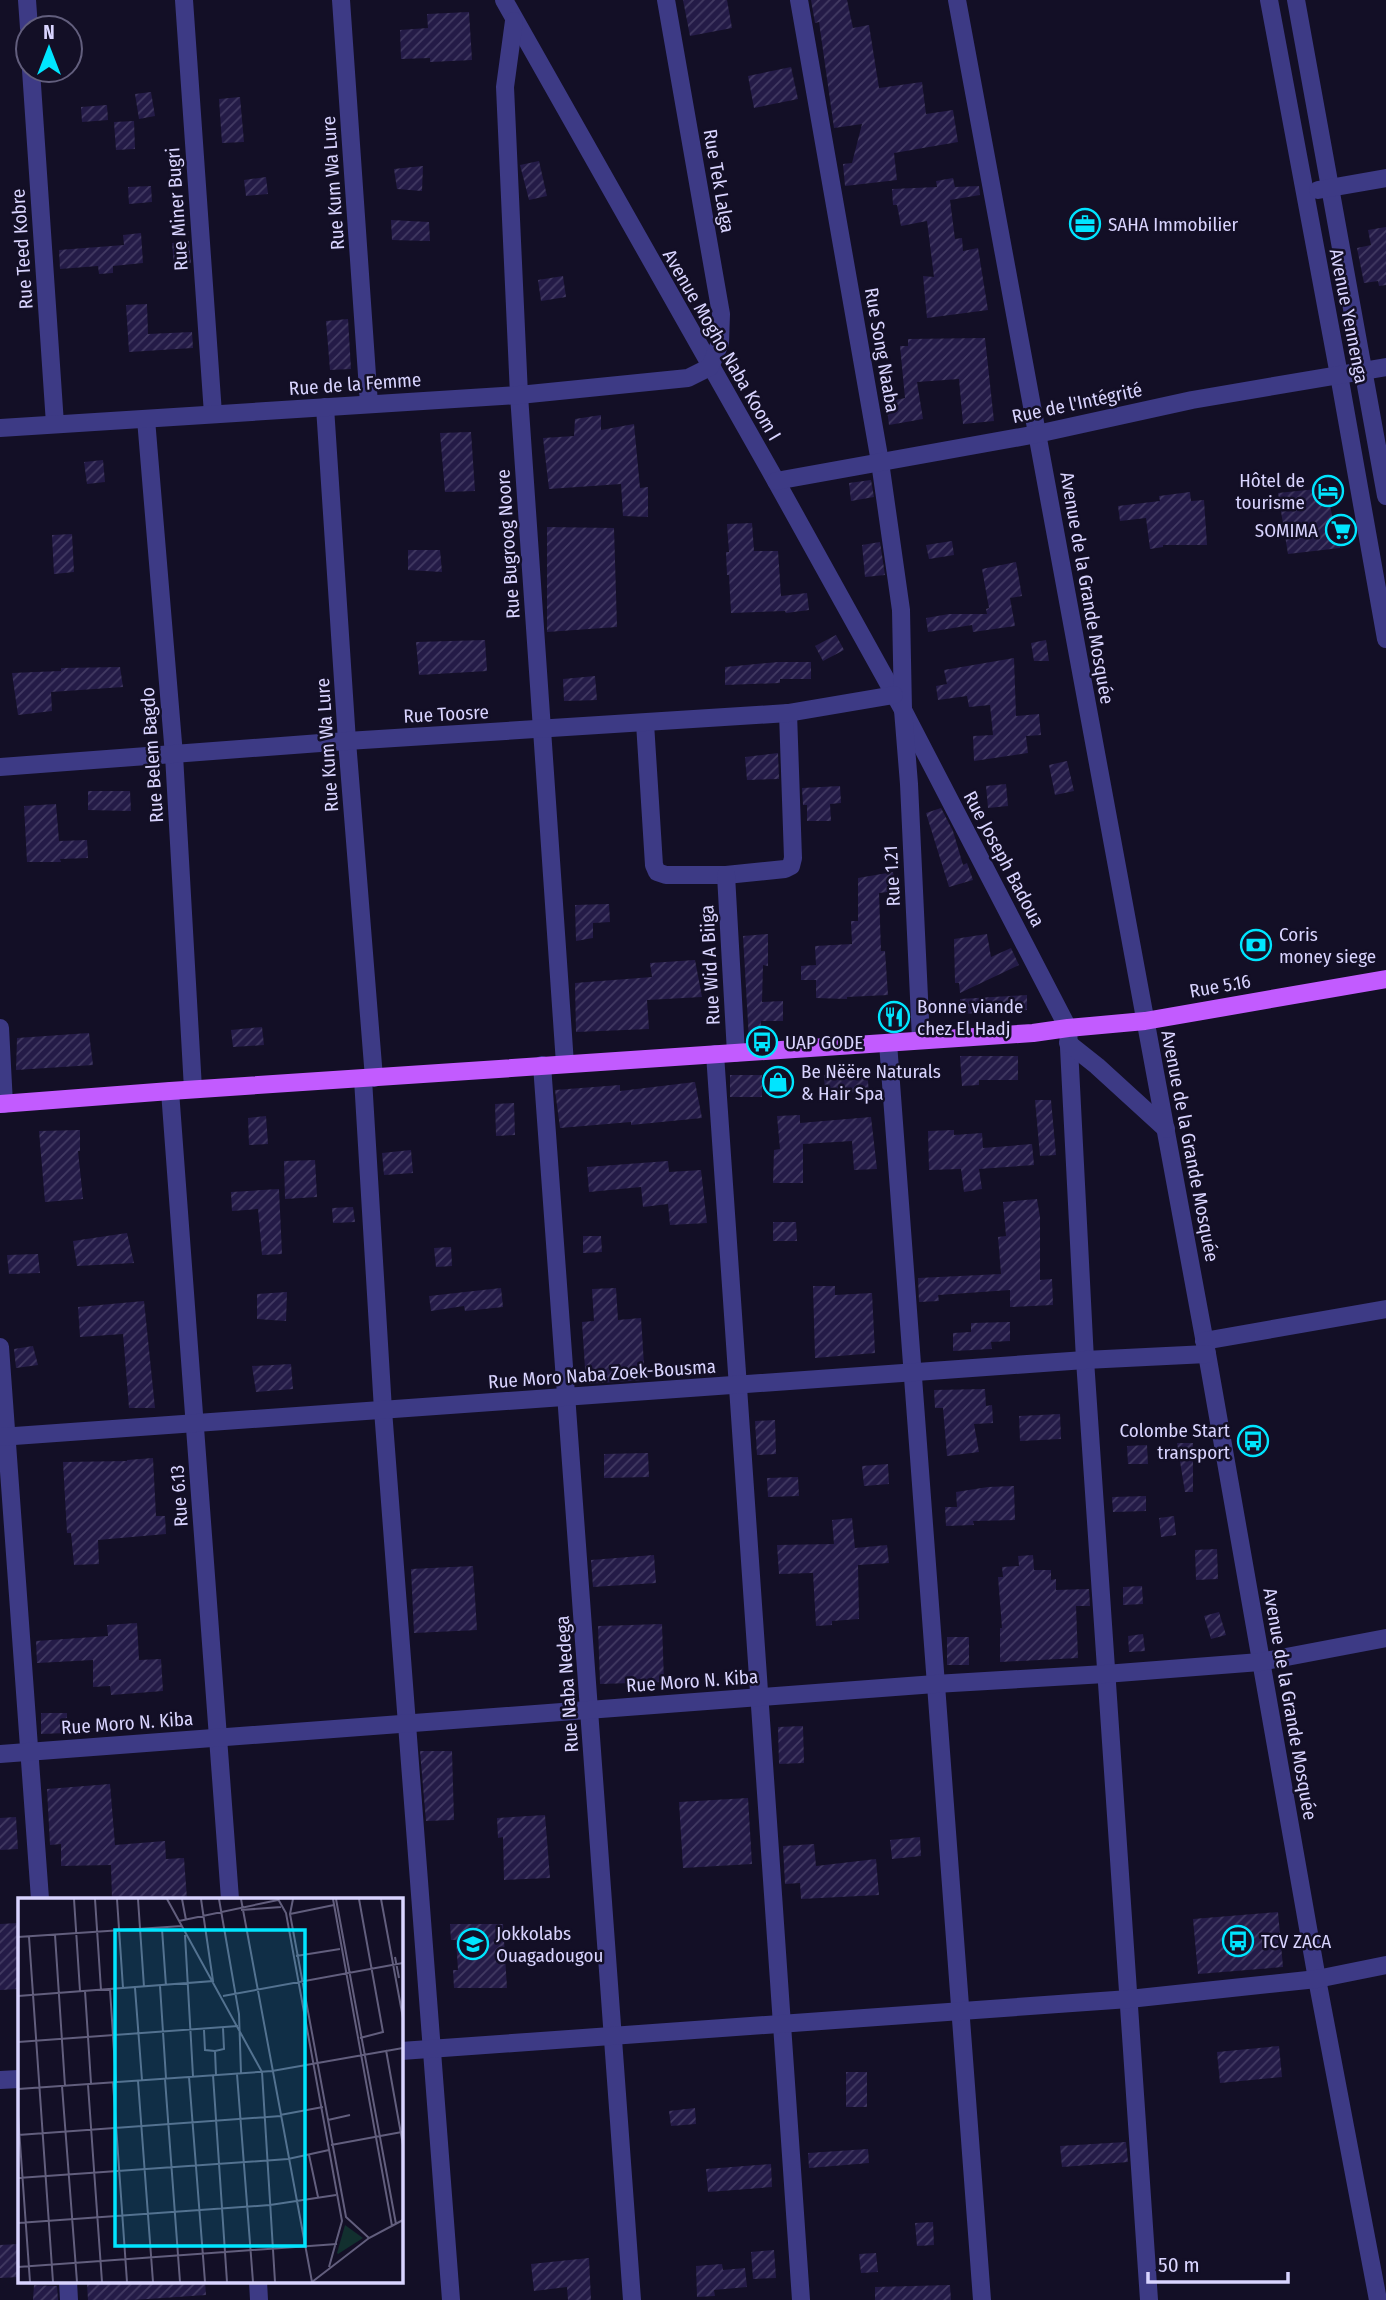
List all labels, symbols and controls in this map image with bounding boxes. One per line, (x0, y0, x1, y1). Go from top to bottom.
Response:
north arrow (14, 14, 84, 84)
text: N (43, 21, 55, 44)
street label: Rue Kum Wa Lure (317, 115, 349, 251)
street label: Rue Tek Lalga (699, 127, 739, 235)
street label: Rue Miner Bugri (161, 147, 193, 271)
street label: Rue Teed Kobre (6, 188, 38, 310)
office icon: SAHA Immobilier (1068, 207, 1102, 241)
place label: SAHA Immobilier (1108, 213, 1239, 236)
street label: Avenue Mogho Naba Koom I (658, 245, 786, 445)
street label: Avenue Yennenga (1325, 247, 1373, 385)
street label: Rue Song Naaba (860, 286, 904, 414)
street label: Rue de la Femme (288, 368, 422, 400)
street label: Rue de l'Intégrité (1010, 378, 1144, 428)
street label: Rue Bugroog Noore (491, 468, 525, 620)
place label: Hôtel de tourisme (1236, 469, 1305, 514)
street label: Avenue de la Grande Mosquée (1055, 470, 1119, 706)
hotel icon: Hôtel de tourisme (1311, 474, 1345, 508)
supermarket icon: SOMIMA (1324, 513, 1358, 547)
place label: SOMIMA (1255, 519, 1318, 542)
street label: Rue Kum Wa Lure (311, 677, 343, 813)
street label: Rue Belem Bagdo (136, 687, 168, 823)
street label: Rue Toosre (403, 700, 489, 728)
street label: Rue Joseph Badoua (959, 787, 1049, 931)
street label: Rue 1.21 (879, 845, 905, 907)
street label: Rue Wid A Biiga (695, 904, 725, 1026)
place label: Coris money siege (1279, 923, 1376, 968)
bank icon: Coris money siege (1239, 928, 1273, 962)
street label: Rue 5.16 (1188, 969, 1252, 1003)
place label: Bonne viande chez El Hadj (917, 995, 1023, 1040)
restaurant icon: Bonne viande chez El Hadj (877, 1000, 911, 1034)
bus stop icon: UAP GODE (745, 1025, 779, 1059)
street label: Avenue de la Grande Mosquée (1156, 1028, 1224, 1264)
place label: UAP GODE (785, 1031, 863, 1054)
place label: Be Nëëre Naturals & Hair Spa (801, 1060, 941, 1105)
shop icon: Be Nëëre Naturals & Hair Spa (761, 1065, 795, 1099)
street label: Rue Moro Naba Zoek-Bousma (487, 1355, 717, 1393)
place label: Colombe Start transport (1120, 1419, 1231, 1464)
bus stop icon: Colombe Start transport (1236, 1424, 1270, 1458)
street label: Rue 6.13 (165, 1464, 193, 1528)
street label: Avenue de la Grande Mosquée (1258, 1586, 1322, 1822)
street label: Rue Naba Nedega (551, 1615, 583, 1753)
street label: Rue Moro N. Kiba (625, 1665, 759, 1697)
street label: Rue Moro N. Kiba (60, 1707, 194, 1739)
inset map (18, 1898, 402, 2282)
place label: Jokkolabs Ouagadougou (496, 1922, 604, 1967)
bus stop icon: TCV ZACA (1221, 1924, 1255, 1958)
school or university icon: Jokkolabs Ouagadougou (456, 1927, 490, 1961)
place label: TCV ZACA (1261, 1930, 1331, 1953)
scale bar (1148, 2240, 1288, 2284)
text: 50 m (1158, 2252, 1200, 2278)

